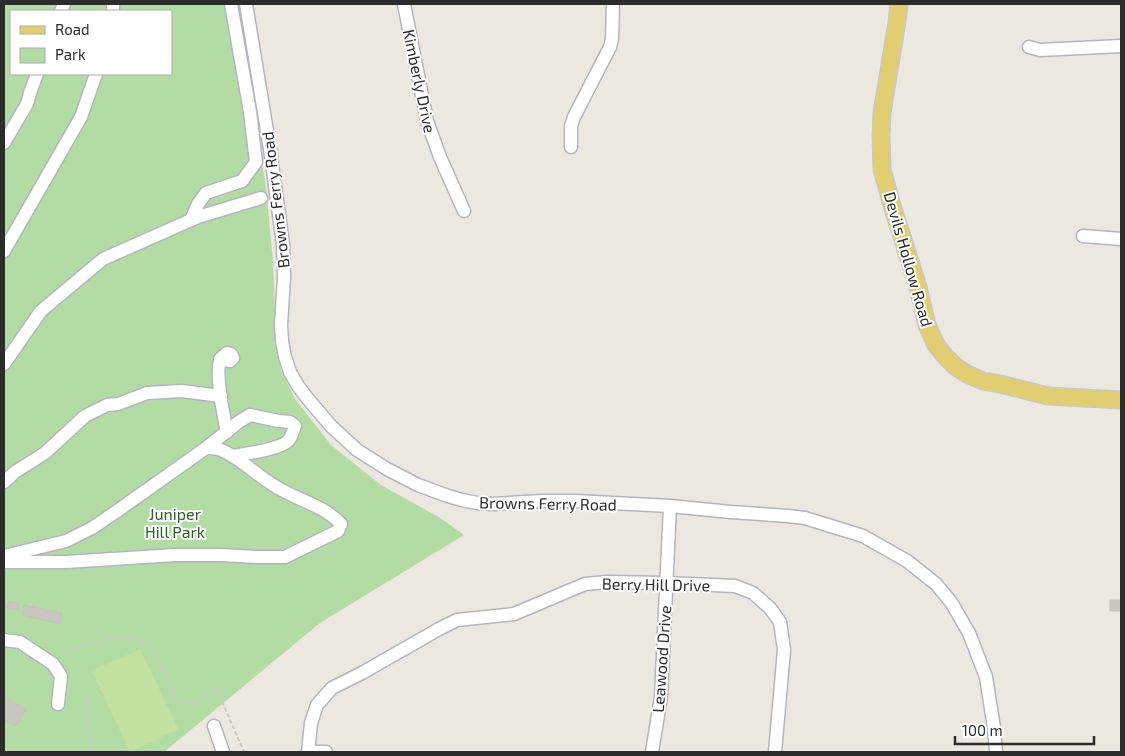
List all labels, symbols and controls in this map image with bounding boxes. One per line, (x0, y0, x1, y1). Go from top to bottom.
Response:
legend (10, 10, 172, 75)
text: Road (55, 20, 90, 38)
street label: Kimberly Drive (400, 27, 440, 135)
text: Park (55, 45, 86, 63)
street label: Browns Ferry Road (257, 131, 293, 269)
street label: Devils Hollow Road (881, 189, 937, 329)
street label: Browns Ferry Road (479, 492, 617, 514)
park label: Juniper Hill Park (145, 504, 205, 541)
street label: Berry Hill Drive (602, 574, 710, 594)
street label: Leawood Drive (648, 605, 674, 713)
scale bar (955, 714, 1094, 746)
text: 100 m (962, 721, 1003, 739)

